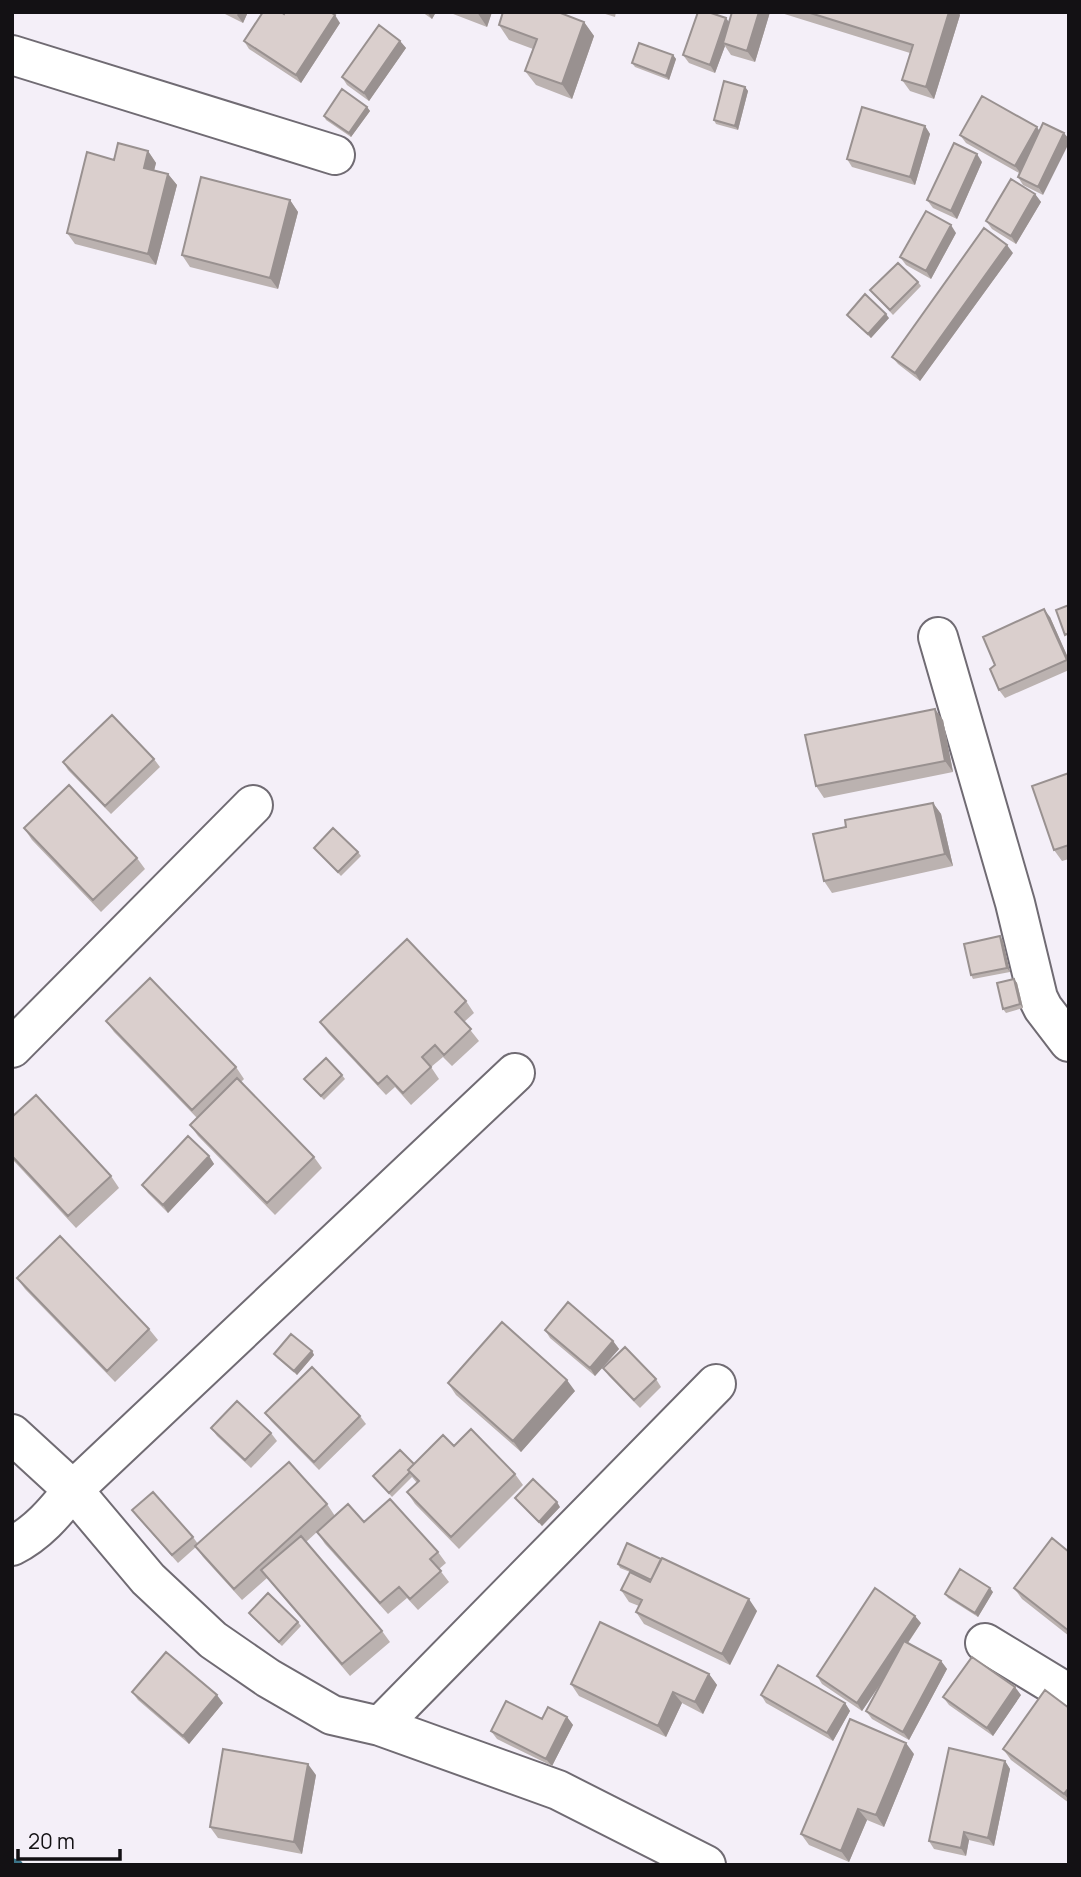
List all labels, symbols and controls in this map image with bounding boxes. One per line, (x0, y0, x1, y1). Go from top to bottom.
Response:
scale bar (18, 1818, 119, 1862)
text: 20 m (28, 1827, 75, 1855)

